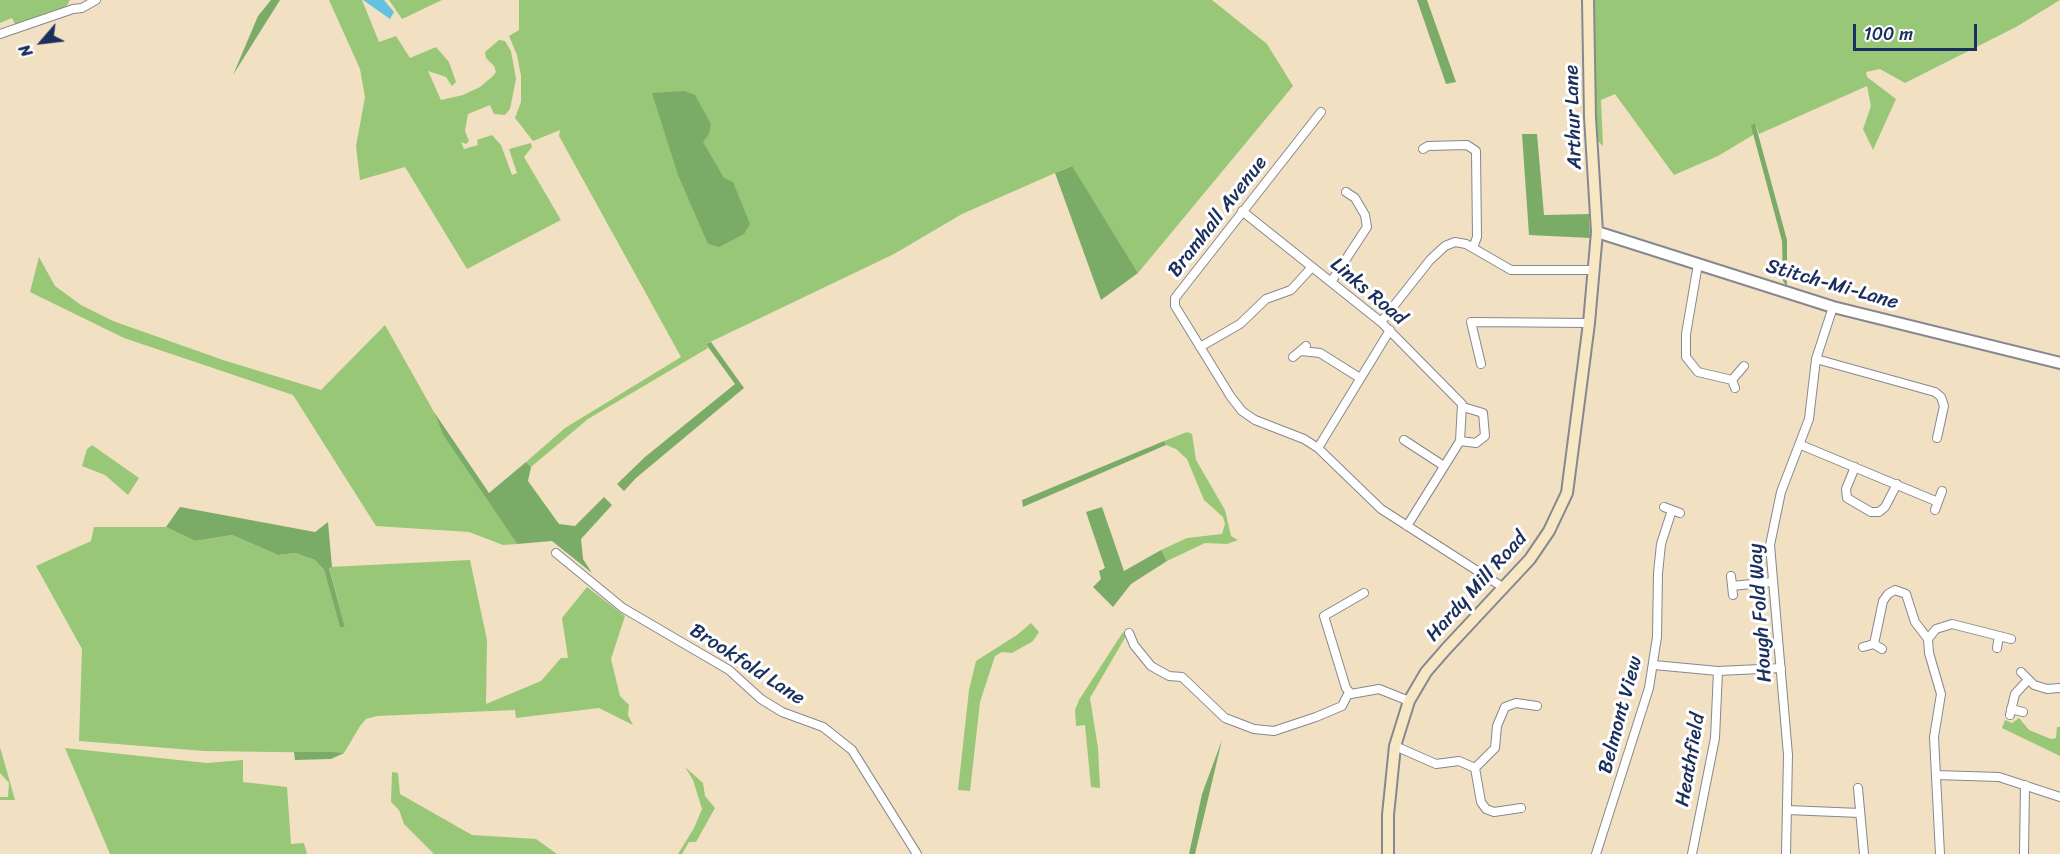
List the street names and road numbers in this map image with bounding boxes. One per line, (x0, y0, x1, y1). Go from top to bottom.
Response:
street label: Arthur Lane (1560, 64, 1588, 170)
street label: Bramhall Avenue (1163, 152, 1273, 282)
street label: Links Road (1325, 253, 1411, 331)
street label: Stitch-Mi-Lane (1763, 255, 1901, 315)
street label: Hardy Mill Road (1421, 527, 1533, 647)
street label: Hough Fold Way (1744, 543, 1778, 683)
street label: Brookfold Lane (685, 619, 809, 711)
street label: Belmont View (1594, 654, 1648, 776)
street label: Heathfield (1671, 711, 1711, 809)

